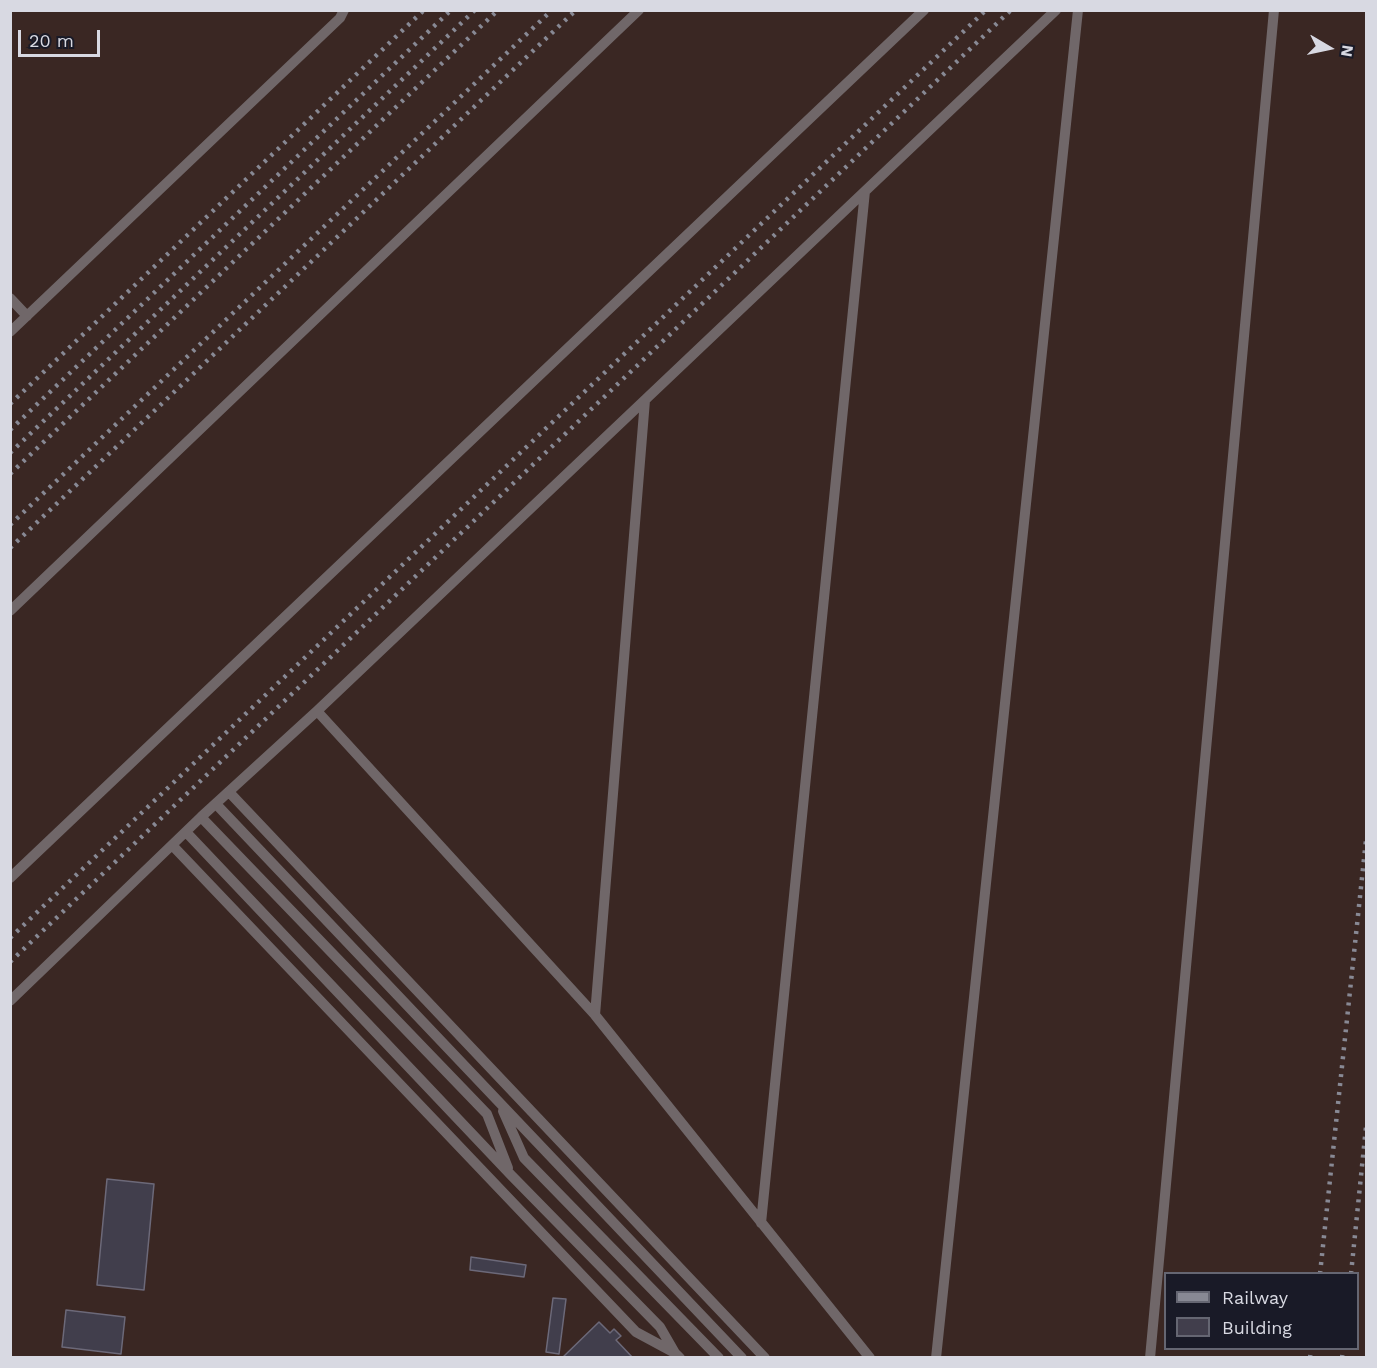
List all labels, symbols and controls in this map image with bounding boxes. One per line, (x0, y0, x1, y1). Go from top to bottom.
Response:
scale bar (21, 18, 104, 56)
north arrow (1299, 18, 1359, 78)
text: 20 m (29, 30, 74, 51)
text: N (1337, 44, 1358, 58)
legend (1164, 1272, 1359, 1350)
text: Railway (1222, 1287, 1288, 1308)
text: Building (1222, 1317, 1292, 1338)

